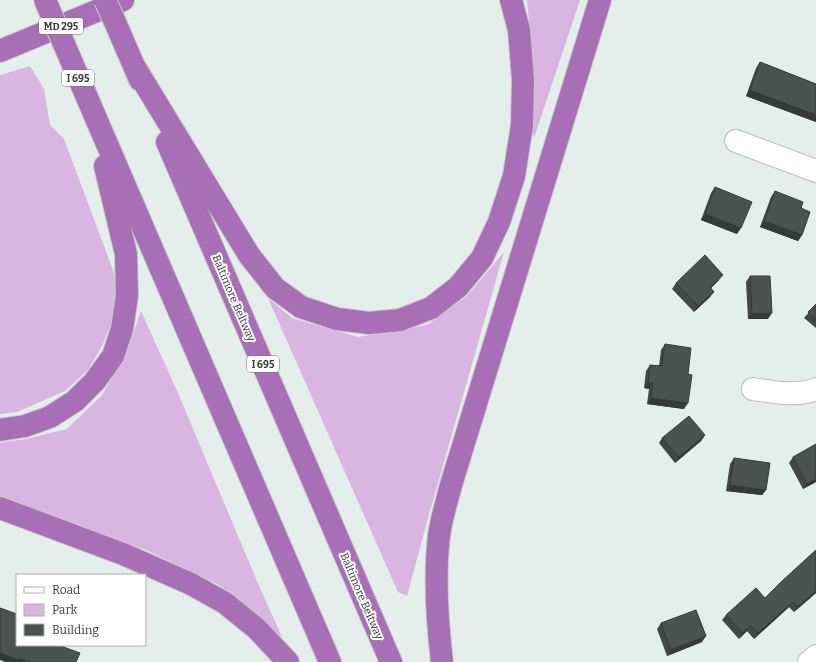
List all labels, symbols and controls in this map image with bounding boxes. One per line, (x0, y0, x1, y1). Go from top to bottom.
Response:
road number: MD 295 (39, 18, 83, 34)
road number: I 695 (62, 70, 94, 86)
street label: Baltimore Beltway (209, 253, 258, 344)
road number: I 695 (247, 356, 279, 372)
street label: Baltimore Beltway (337, 551, 386, 642)
legend (16, 574, 146, 646)
text: Road (52, 583, 80, 597)
text: Park (52, 603, 78, 617)
text: Building (52, 623, 99, 637)

